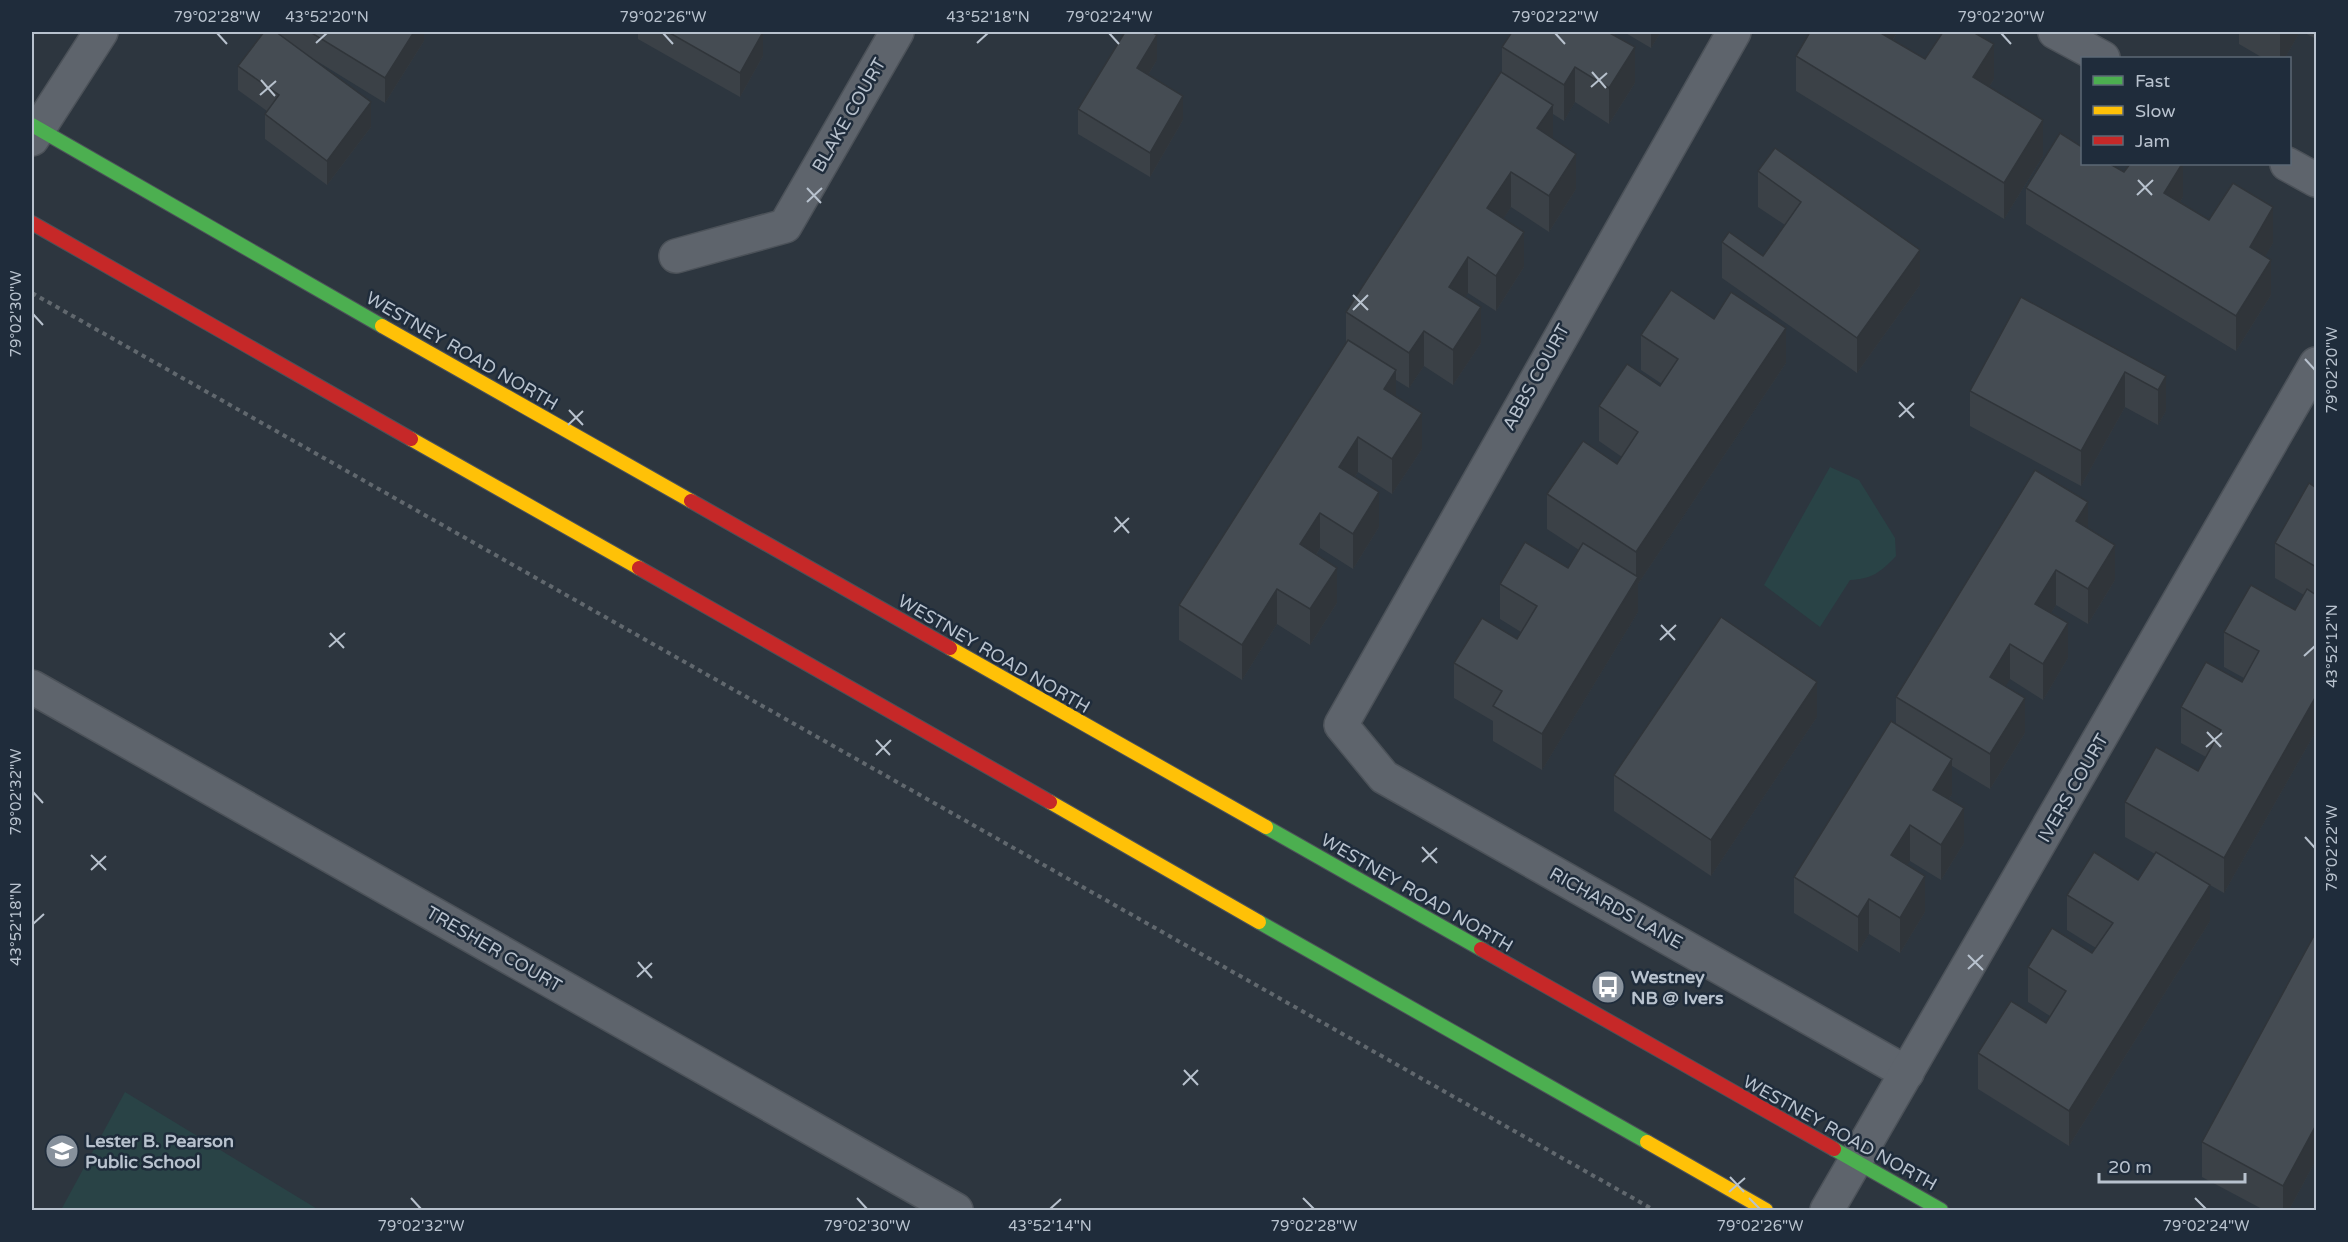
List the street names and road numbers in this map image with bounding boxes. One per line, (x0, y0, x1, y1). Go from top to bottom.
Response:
street label: BLAKE COURT (807, 54, 891, 176)
street label: WESTNEY ROAD NORTH (362, 287, 562, 415)
street label: ABBS COURT (1498, 320, 1574, 434)
street label: WESTNEY ROAD NORTH (894, 590, 1094, 718)
street label: IVERS COURT (2033, 730, 2113, 846)
street label: WESTNEY ROAD NORTH (1317, 829, 1517, 957)
street label: RICHARDS LANE (1546, 862, 1686, 954)
street label: TRESHER COURT (422, 901, 566, 997)
street label: WESTNEY ROAD NORTH (1739, 1070, 1941, 1196)

